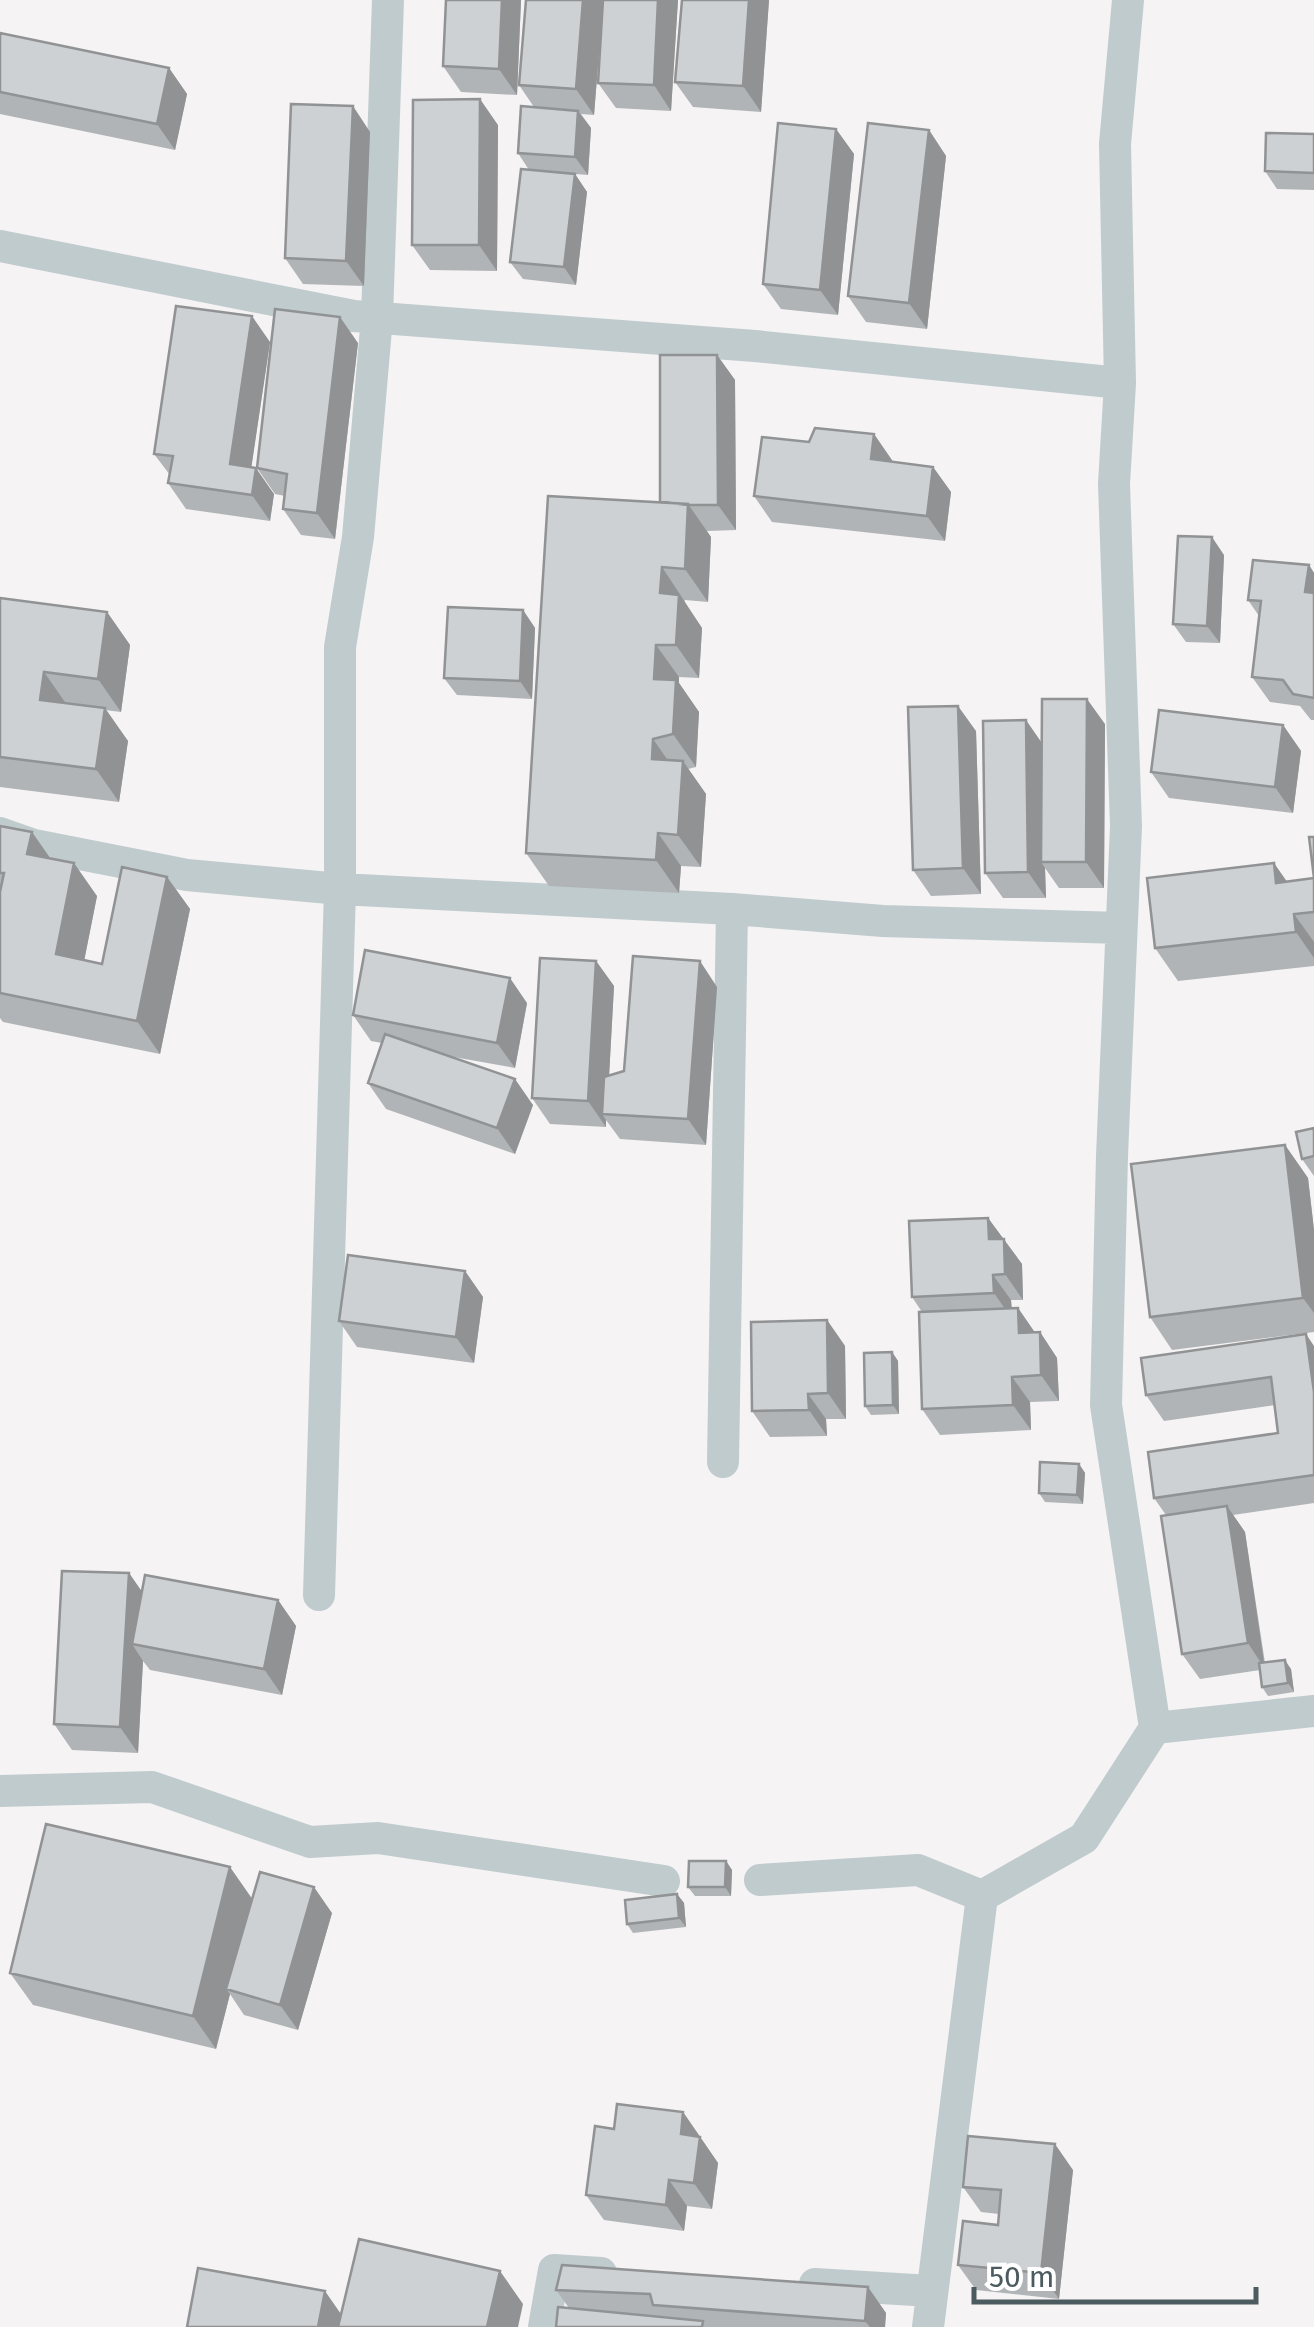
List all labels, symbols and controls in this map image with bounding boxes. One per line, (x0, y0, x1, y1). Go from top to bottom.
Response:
scale bar (974, 2242, 1256, 2304)
text: 50 m (989, 2259, 1054, 2295)

